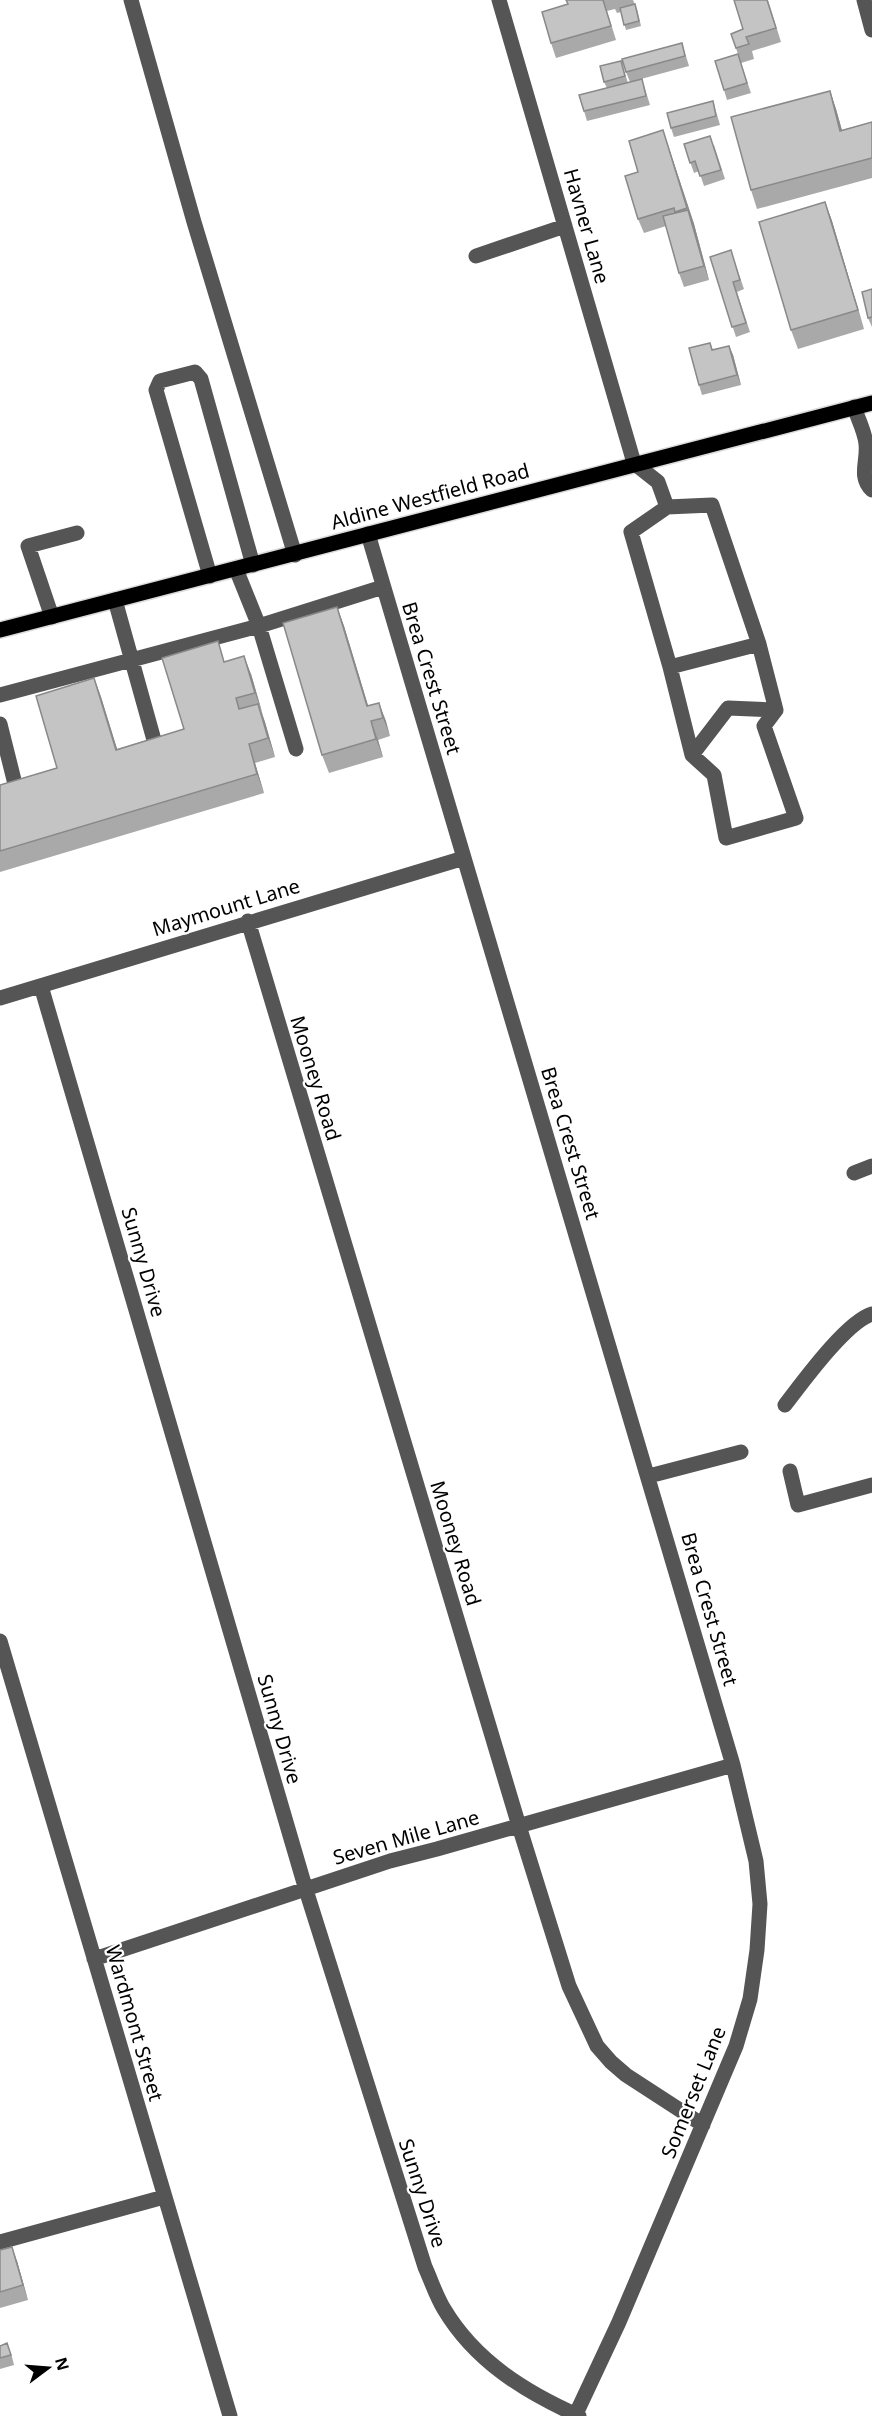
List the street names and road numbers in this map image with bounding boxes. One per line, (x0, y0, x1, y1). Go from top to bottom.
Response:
street label: Havner Lane (558, 165, 616, 287)
street label: Aldine Westfield Road (328, 456, 532, 536)
street label: Brea Crest Street (396, 598, 468, 758)
street label: Maymount Lane (149, 872, 303, 942)
street label: Mooney Road (284, 1012, 348, 1144)
street label: Brea Crest Street (535, 1063, 607, 1223)
street label: Sunny Drive (115, 1204, 173, 1320)
street label: Mooney Road (424, 1477, 488, 1609)
street label: Brea Crest Street (675, 1529, 745, 1689)
street label: Sunny Drive (251, 1671, 309, 1787)
street label: Seven Mile Lane (330, 1803, 482, 1871)
street label: Wardmont Street (100, 1942, 170, 2104)
street label: Somerset Lane (654, 2022, 732, 2162)
street label: Sunny Drive (393, 2135, 453, 2251)

